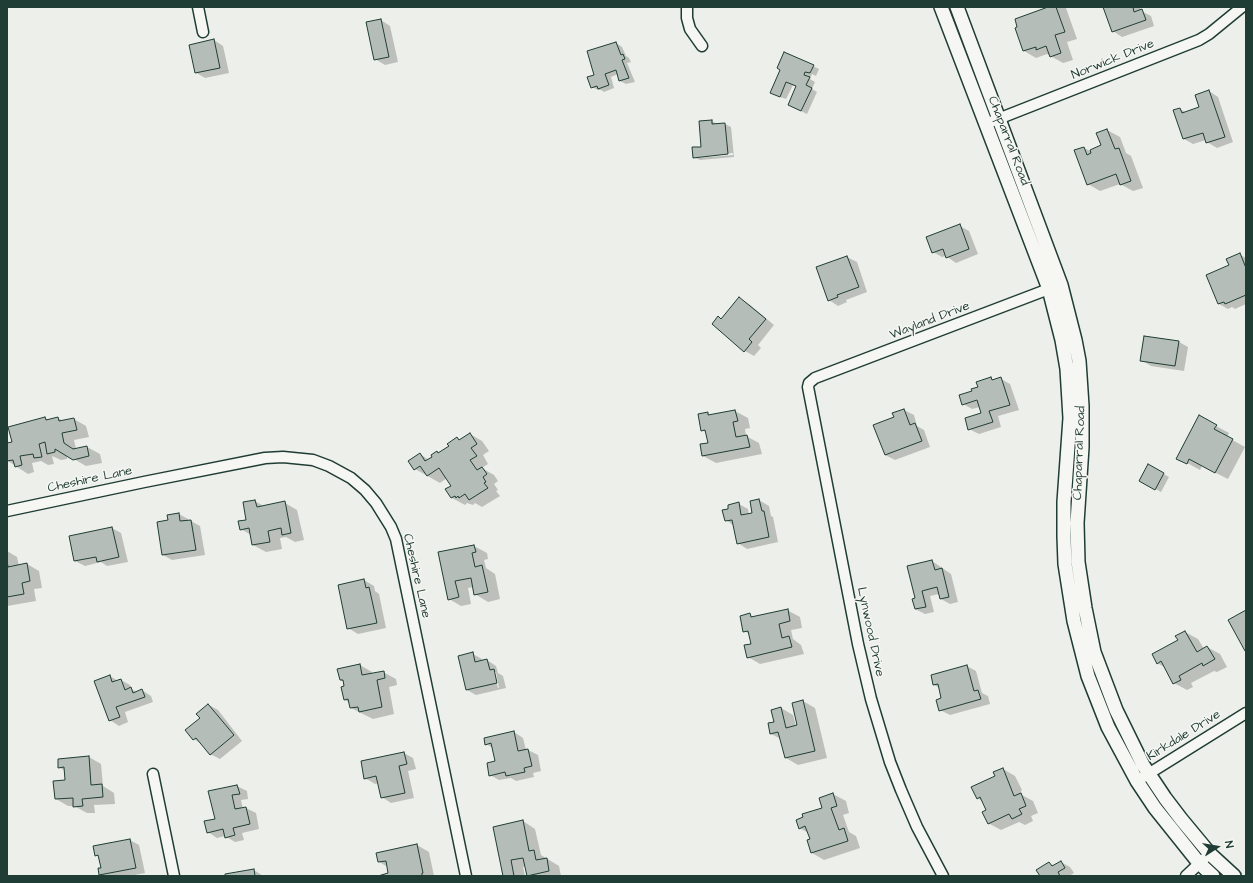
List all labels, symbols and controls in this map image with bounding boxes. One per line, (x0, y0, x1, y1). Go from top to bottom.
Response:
street label: Norwick Drive (1069, 36, 1157, 84)
street label: Chaparral Road (984, 94, 1032, 188)
street label: Wayland Drive (888, 299, 972, 343)
street label: Chaparral Road (1071, 406, 1089, 500)
street label: Cheshire Lane (46, 463, 134, 497)
street label: Cheshire Lane (399, 532, 433, 620)
street label: Lynwood Drive (853, 586, 887, 678)
street label: Kirkdale Drive (1144, 707, 1224, 765)
north arrow (1197, 827, 1237, 867)
text: N (1221, 839, 1237, 849)

